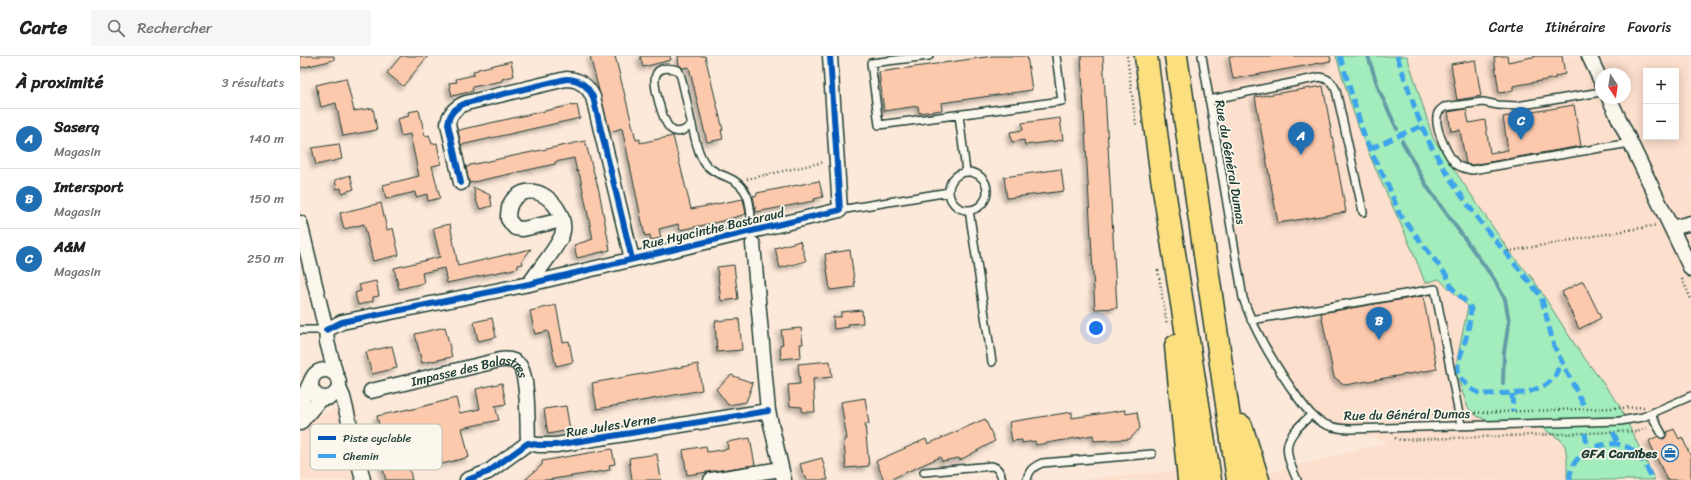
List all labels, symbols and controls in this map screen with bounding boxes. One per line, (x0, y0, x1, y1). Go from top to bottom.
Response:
search box (91, 10, 371, 46)
text: Carte (20, 11, 67, 44)
text: Rechercher (137, 15, 212, 41)
text: Carte (1489, 15, 1524, 40)
text: Itinéraire (1546, 15, 1605, 40)
text: Favoris (1627, 15, 1671, 40)
icon: search (105, 17, 127, 39)
text: À proximité (16, 67, 103, 97)
north arrow (1595, 68, 1631, 104)
map controls (1643, 68, 1679, 140)
button: + (1643, 68, 1679, 104)
text: 3 résultats (222, 71, 284, 94)
street label: Rue du Général Dumas (1208, 98, 1253, 227)
button: − (1643, 104, 1679, 140)
pin: C (1508, 107, 1534, 140)
text: Saserq (54, 114, 99, 140)
pin: A (1288, 122, 1314, 155)
text: A (25, 127, 33, 150)
text: 140 m (249, 127, 284, 150)
text: Magasin (54, 140, 101, 163)
text: Intersport (54, 174, 124, 200)
text: B (25, 187, 33, 210)
text: 150 m (249, 187, 284, 210)
text: Magasin (54, 200, 101, 223)
street label: Rue Hyacinthe Bastaraud (640, 201, 787, 256)
text: A&M (54, 234, 86, 260)
text: C (25, 247, 33, 270)
text: 250 m (247, 247, 284, 270)
text: Magasin (54, 260, 101, 283)
pin: B (1366, 307, 1392, 340)
your location (1086, 318, 1106, 338)
text: Impasse des Balastres (407, 348, 535, 393)
street label: Impasse des Balastres (402, 375, 528, 393)
street label: Rue du Général Dumas (1344, 402, 1471, 427)
street label: Rue Jules Verne (564, 407, 658, 444)
legend (310, 424, 442, 470)
text: Piste cyclable (343, 429, 412, 448)
place label: GFA Caraïbes (1581, 442, 1658, 465)
office icon: GFA Caraïbes (1660, 443, 1680, 463)
text: Chemin (343, 447, 379, 466)

